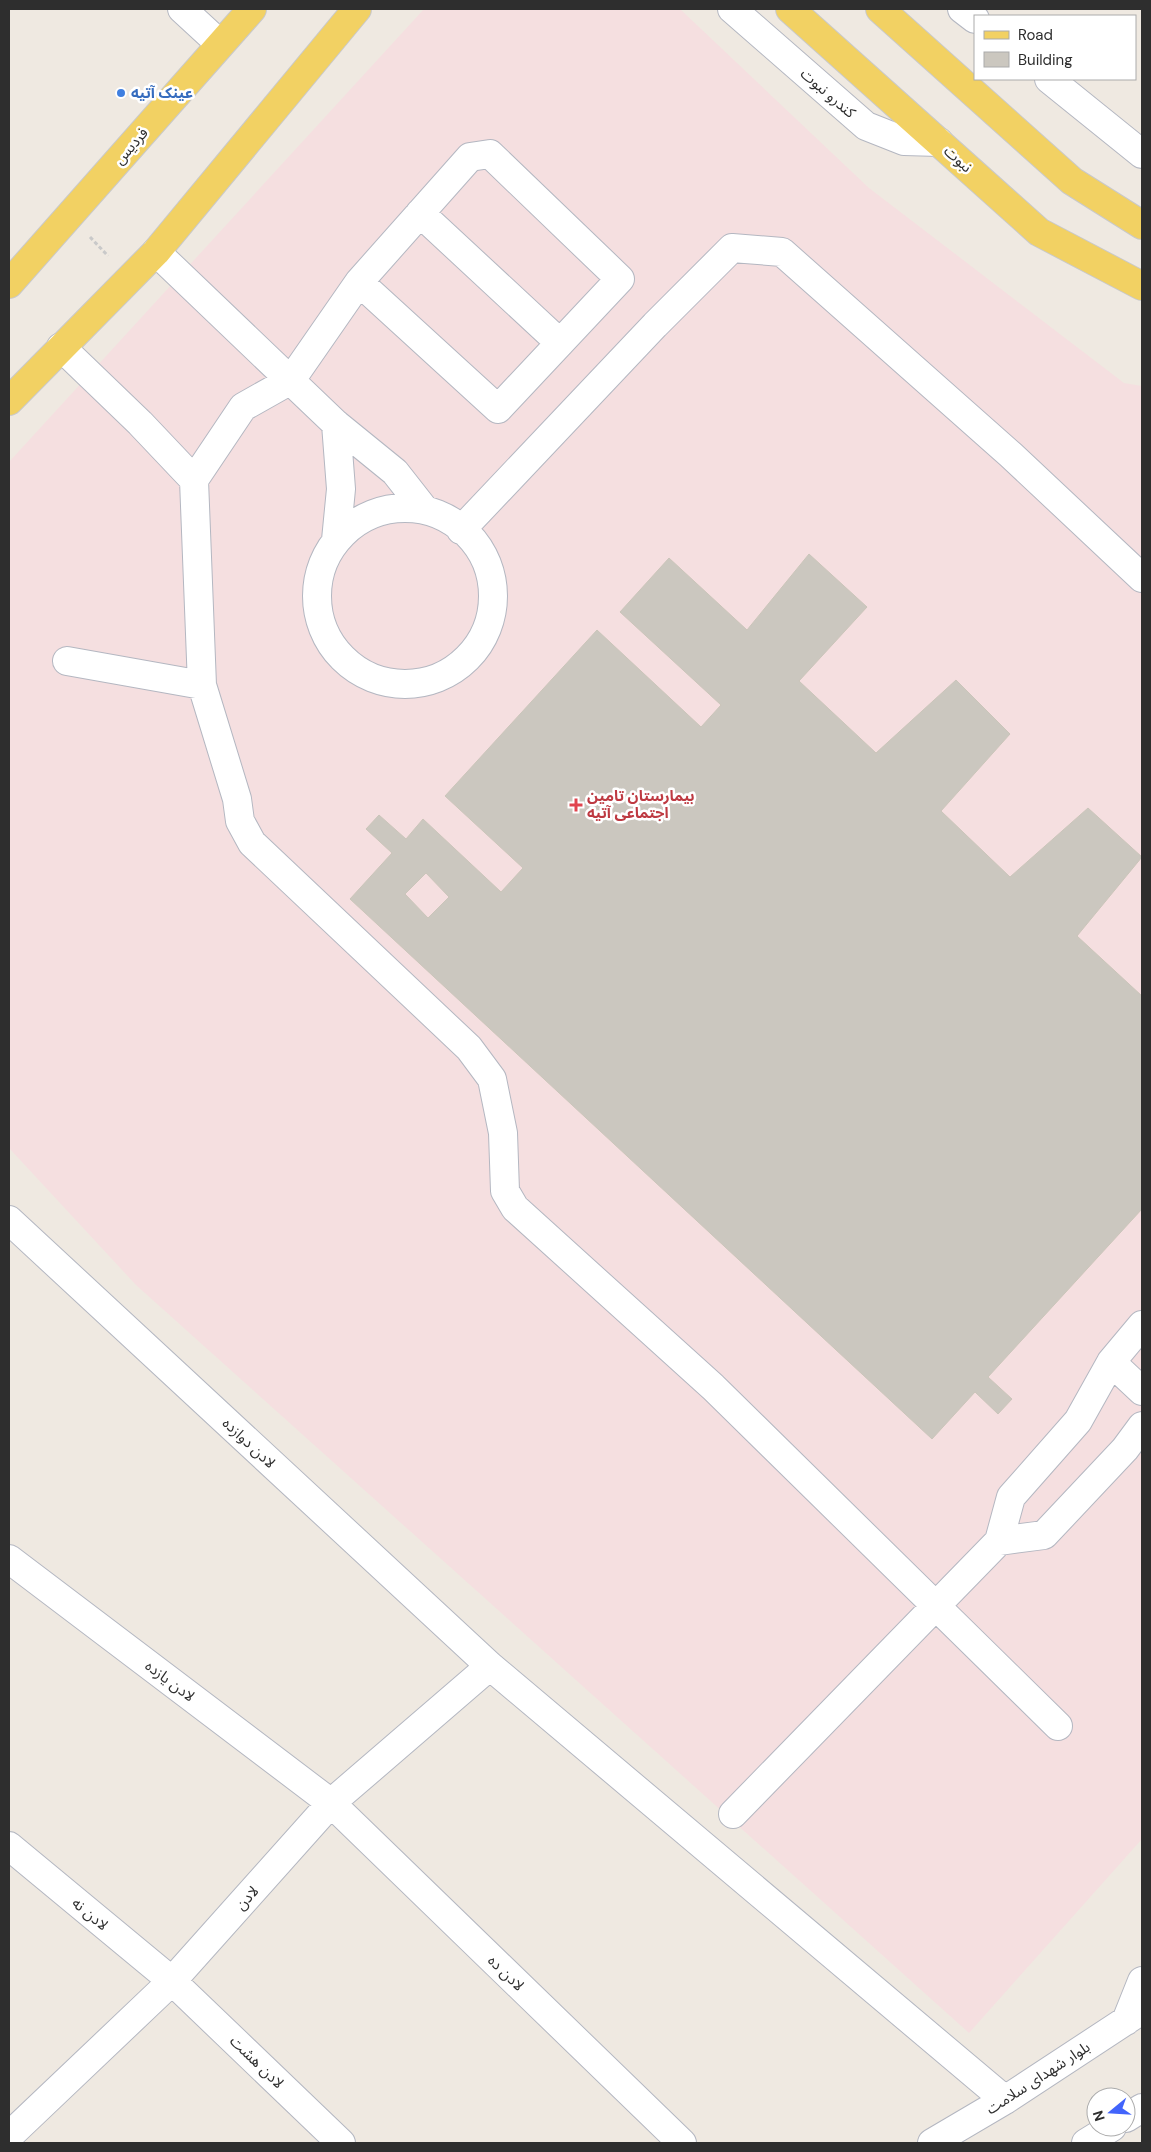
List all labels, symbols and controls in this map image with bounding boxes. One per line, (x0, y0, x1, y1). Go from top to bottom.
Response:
legend (974, 15, 1136, 80)
text: Road (1018, 25, 1053, 45)
text: Building (1018, 50, 1073, 70)
street label: کندرو نبوت (796, 64, 860, 123)
place label: عینک آتیه (131, 83, 193, 103)
marker: عینک آتیه (115, 87, 127, 99)
street label: فردیس (109, 123, 153, 169)
street label: نبوت (940, 141, 976, 177)
place label: بیمارستان تامین اجتماعی آتیه (587, 786, 695, 823)
marker: بیمارستان تامین اجتماعی آتیه (569, 798, 583, 812)
street label: لادن دوازده (218, 1413, 280, 1473)
street label: لادن یازده (141, 1656, 199, 1706)
street label: لادن (231, 1882, 263, 1914)
street label: لادن نه (68, 1893, 112, 1935)
street label: لادن ده (483, 1951, 529, 1995)
street label: لادن هشت (226, 2031, 288, 2093)
street label: بلوار شهدای سلامت (982, 2037, 1094, 2119)
north arrow (1086, 2087, 1136, 2137)
text: N (1088, 2108, 1109, 2124)

